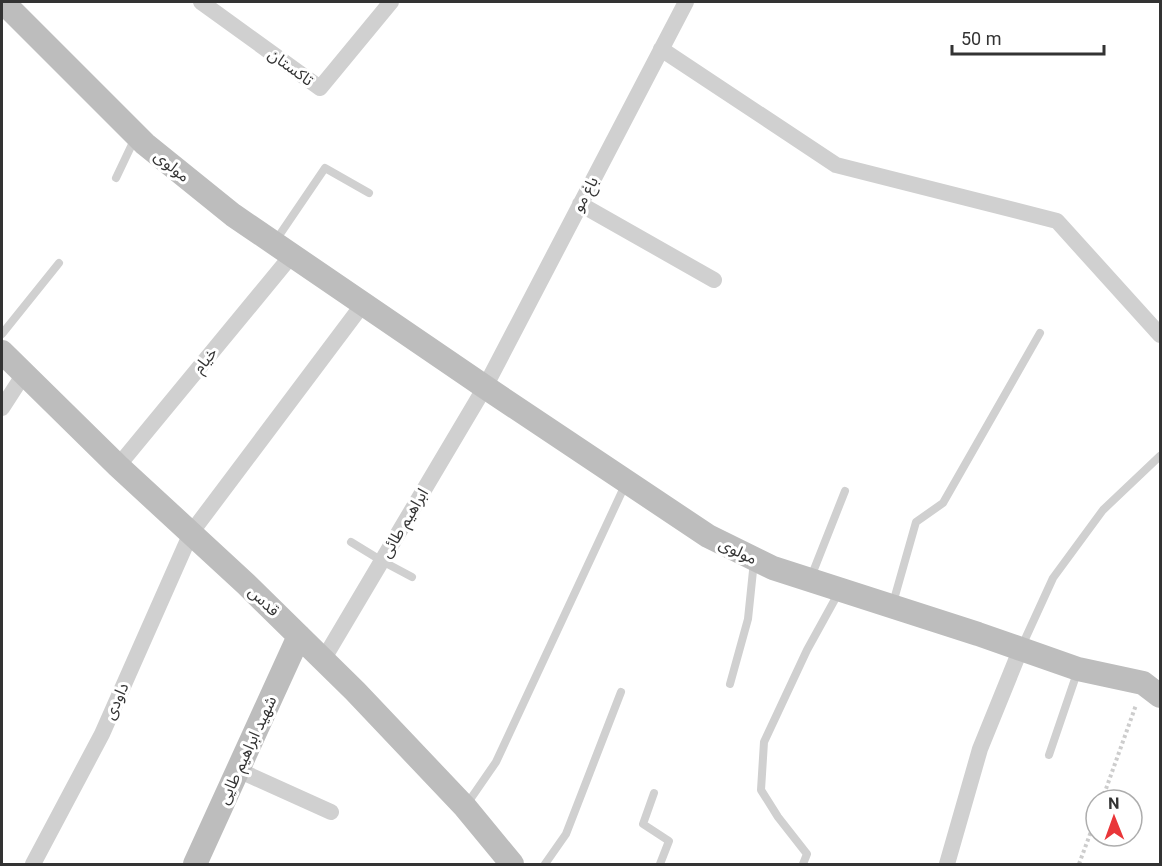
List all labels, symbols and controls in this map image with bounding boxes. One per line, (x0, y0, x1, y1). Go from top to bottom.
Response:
scale bar (952, 18, 1104, 56)
text: 50 m (961, 28, 1001, 49)
street label: تاکستان (265, 44, 318, 90)
street label: مولوی (151, 146, 193, 186)
street label: باغ مو (568, 173, 605, 216)
street label: خیام (189, 343, 223, 379)
street label: ابراهیم طائی (376, 485, 435, 563)
street label: مولوی (716, 534, 760, 568)
street label: قدس (245, 582, 283, 620)
street label: داودی (100, 680, 132, 722)
street label: شهید ابراهیم طایی (214, 693, 283, 808)
north arrow (1084, 788, 1144, 848)
text: N (1108, 794, 1120, 813)

